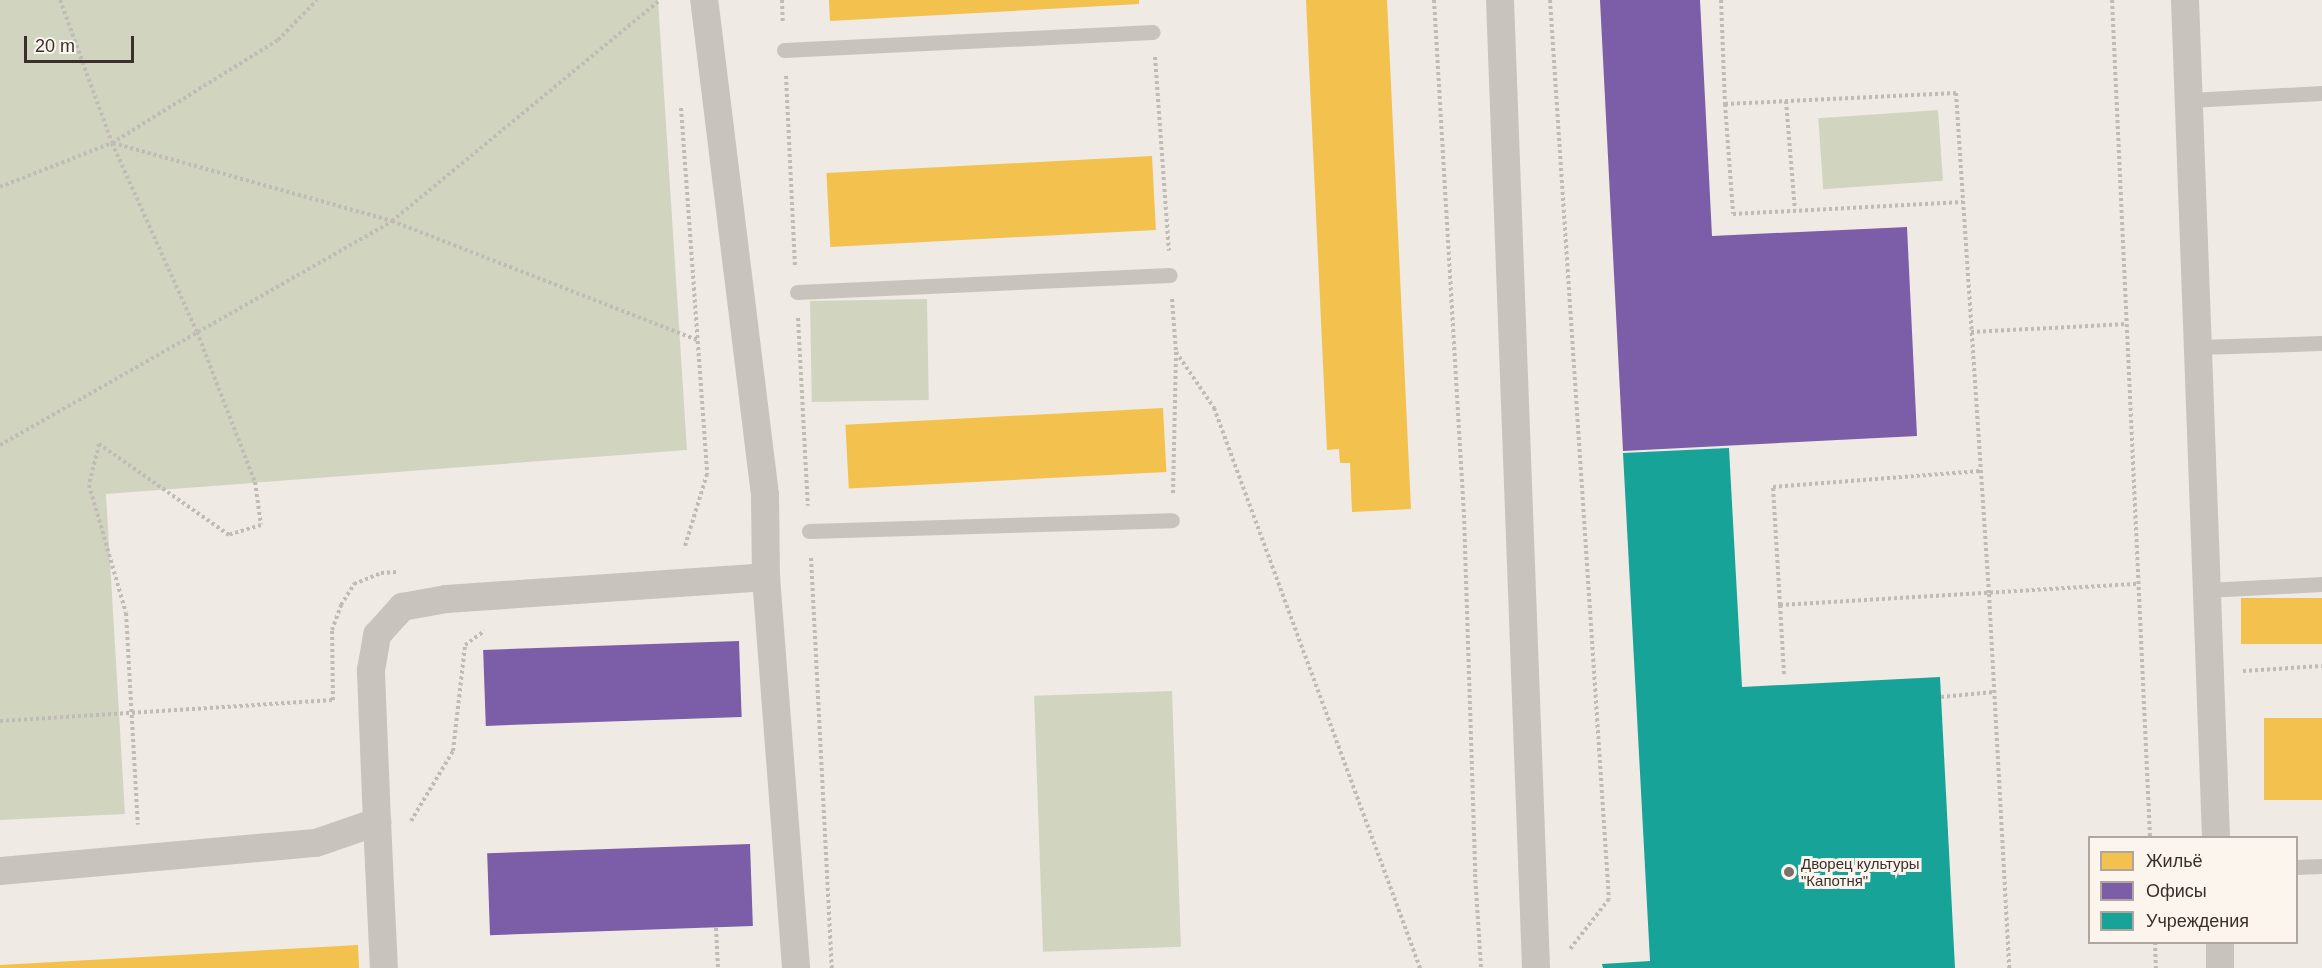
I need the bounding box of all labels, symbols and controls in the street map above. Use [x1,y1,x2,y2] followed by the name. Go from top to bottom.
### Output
[27,24,136,62] scale bar
[35,36,75,56] text: 20 m
[2088,836,2298,944] legend
[2146,851,2203,871] text: Жильё
[1801,854,1920,889] place label: Дворец культуры "Капотня"
[1782,865,1796,879] marker: Дворец культуры "Капотня"
[2146,881,2207,901] text: Офисы
[2146,911,2249,931] text: Учреждения

